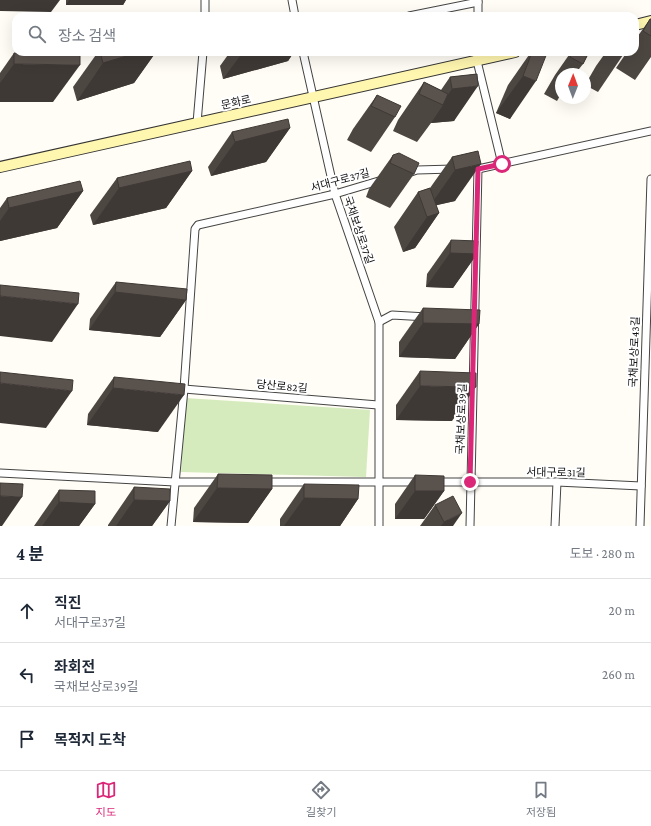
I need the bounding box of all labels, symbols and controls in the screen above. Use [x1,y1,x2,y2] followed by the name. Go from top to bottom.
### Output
[12,12,639,56] search box
[26,23,48,45] icon: search
[58,28,116,44] text: 장소 검색
[555,68,591,104] north arrow
[220,93,252,111] street label: 문화로
[493,155,511,173] route start
[309,166,371,194] street label: 서대구로37길
[342,195,376,265] street label: 국채보상로37길
[627,316,641,388] street label: 국채보상로43길
[256,378,308,394] street label: 당산로82길
[454,383,468,455] street label: 국채보상로39길
[526,465,586,479] street label: 서대구로31길
[461,473,479,491] route end
[16,545,44,564] text: 4 분
[570,546,635,561] text: 도보 · 280 m
[54,595,82,611] text: 직진
[16,600,38,622] icon: ahead
[609,603,635,618] text: 20 m
[54,615,126,630] text: 서대구로37길
[54,659,95,675] text: 좌회전
[16,664,38,686] icon: left
[602,667,635,682] text: 260 m
[54,679,138,694] text: 국채보상로39길
[16,728,38,750] icon: arrive
[54,732,126,748] text: 목적지 도착
[95,779,117,819] tab: 지도
[306,779,336,819] tab: 길찾기
[526,779,556,819] tab: 저장됨

